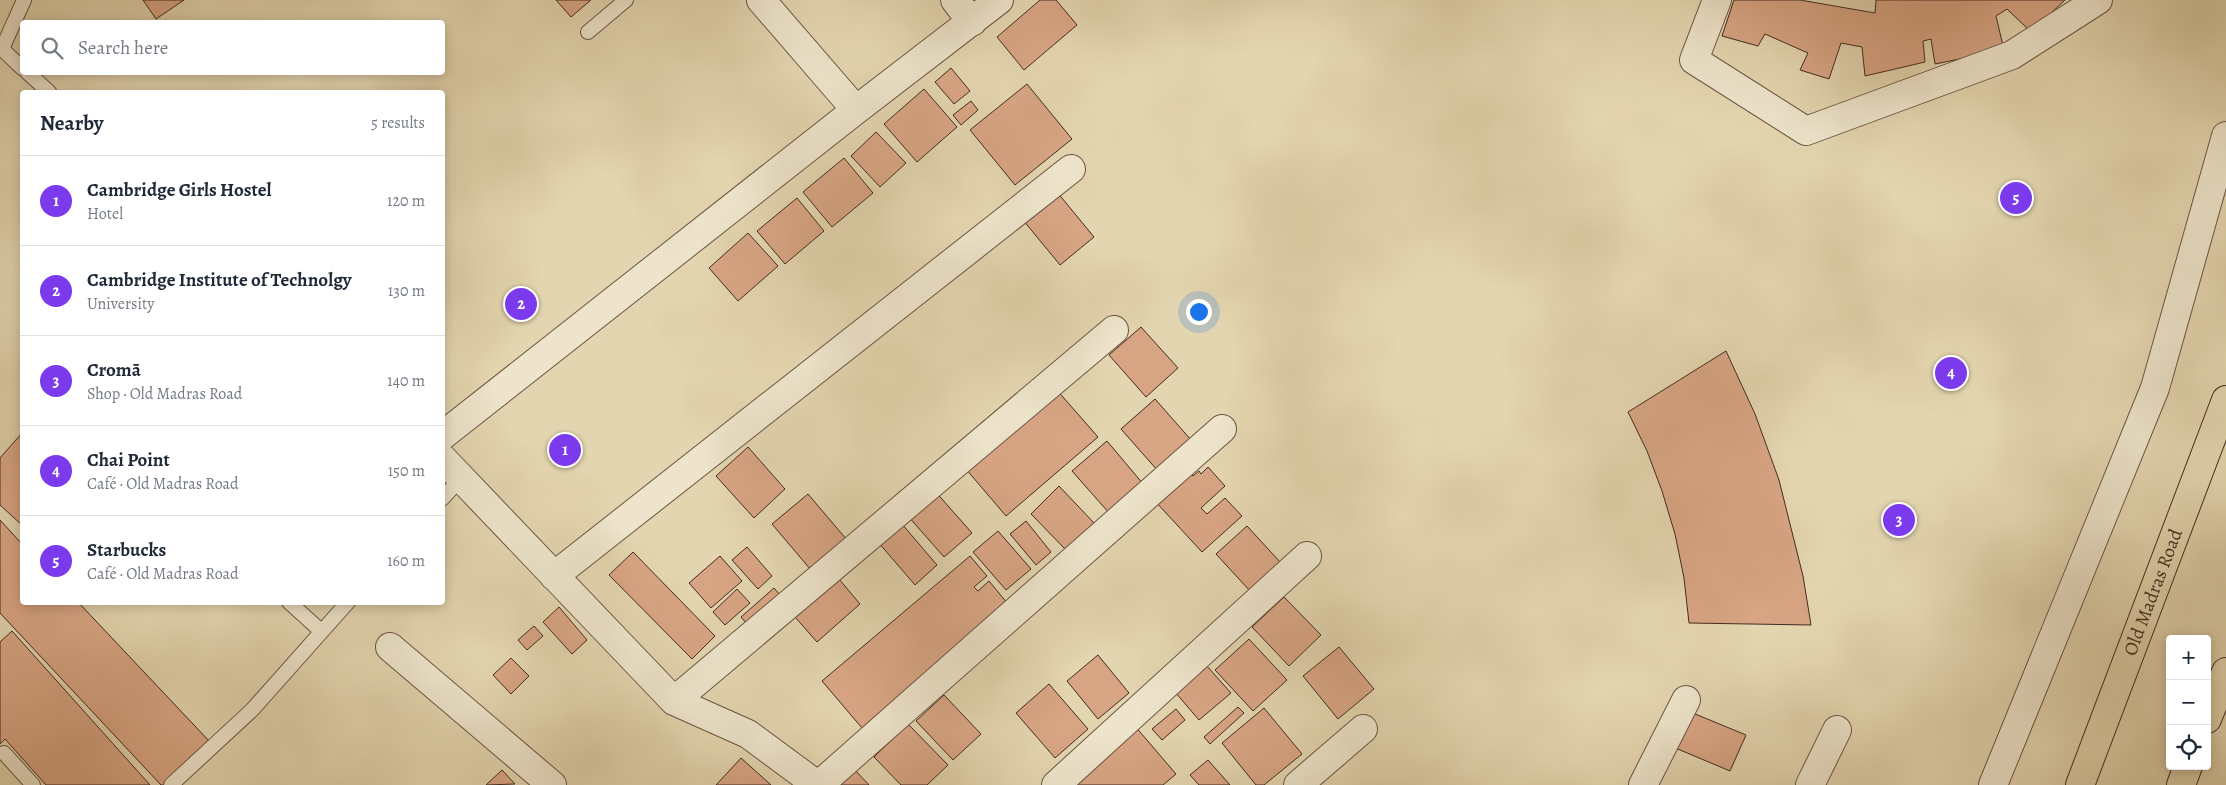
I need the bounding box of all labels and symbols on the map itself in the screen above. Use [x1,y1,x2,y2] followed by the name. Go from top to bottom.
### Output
[2000,179,2032,217] pin: 5
[505,285,537,323] pin: 2
[1186,299,1212,325] your location
[1935,354,1967,392] pin: 4
[549,431,581,469] pin: 1
[1883,501,1915,539] pin: 3
[2117,525,2189,659] street label: Old Madras Road

